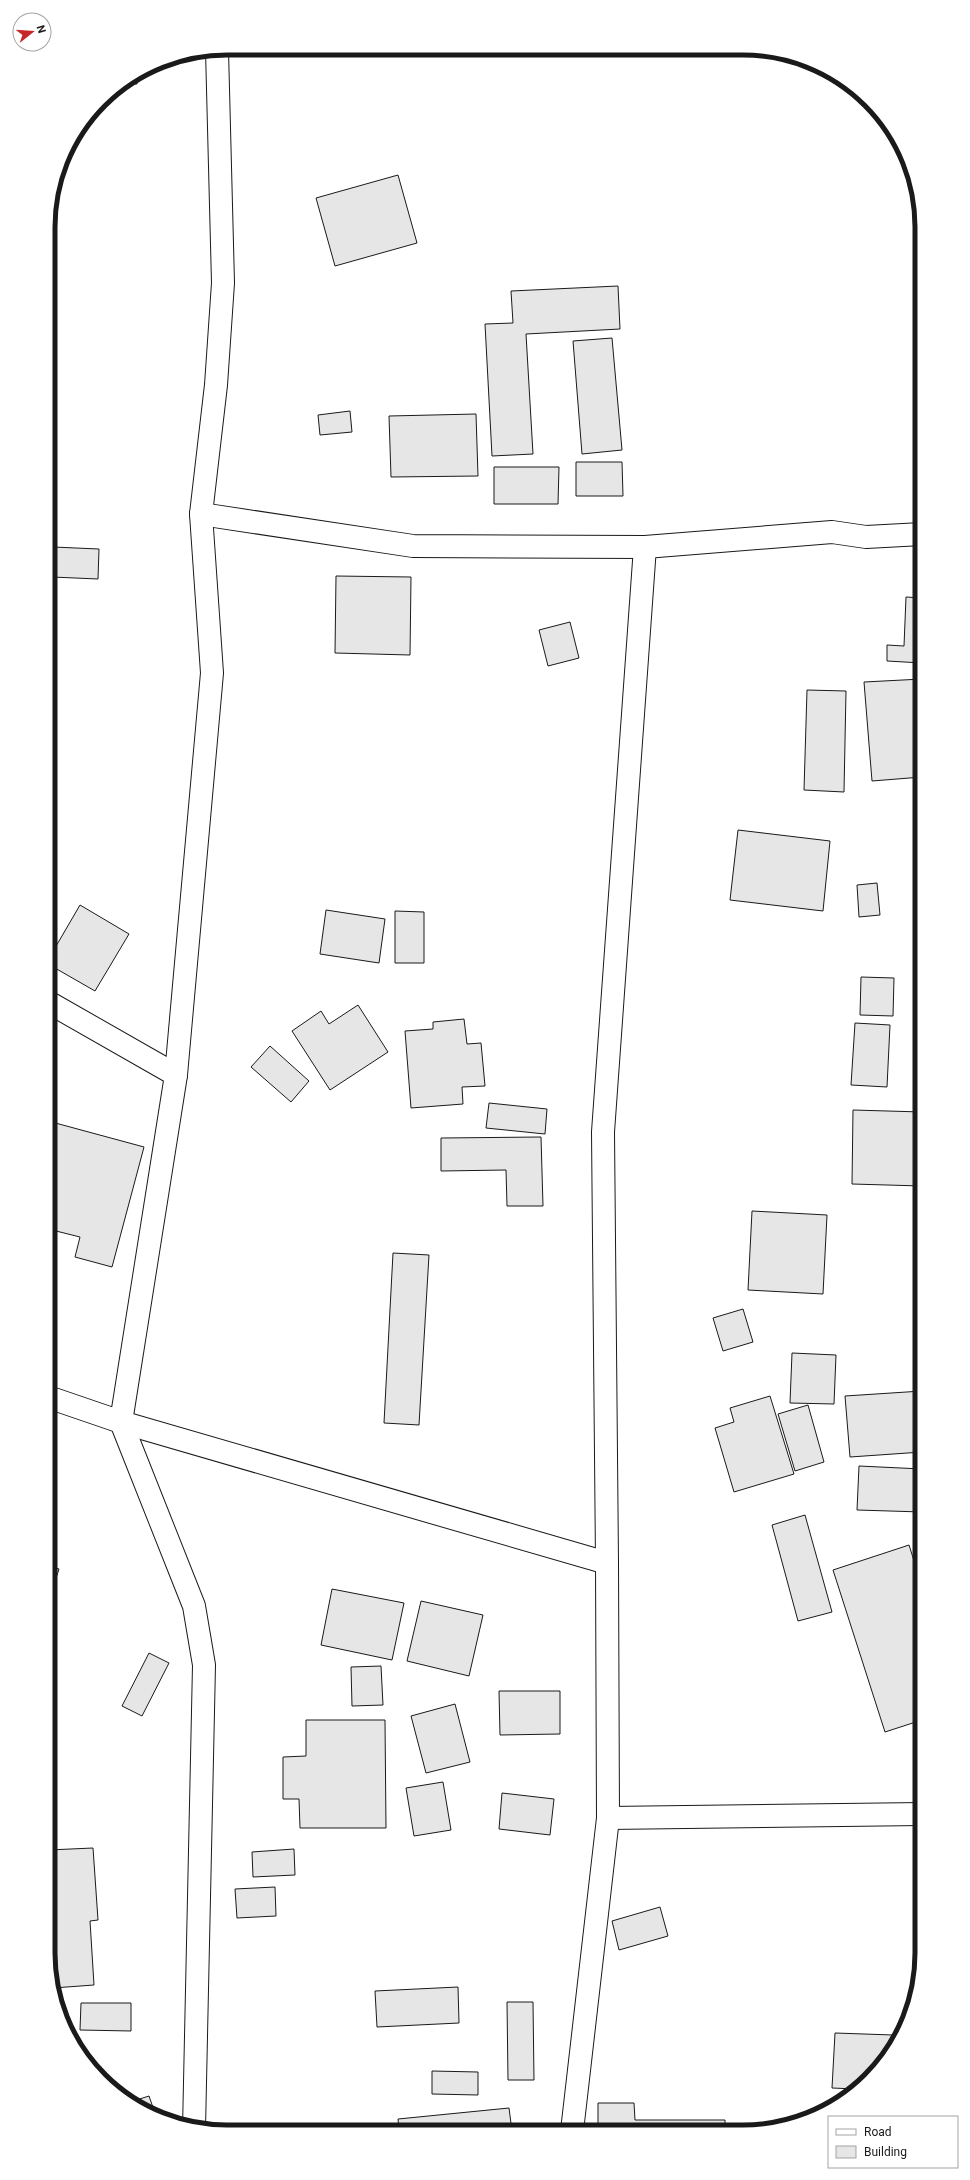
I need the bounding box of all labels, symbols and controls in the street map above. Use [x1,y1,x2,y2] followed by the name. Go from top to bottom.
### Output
[12,12,52,52] north arrow
[34,24,49,35] text: N
[828,2116,958,2168] legend
[864,2125,892,2139] text: Road
[864,2145,907,2159] text: Building

